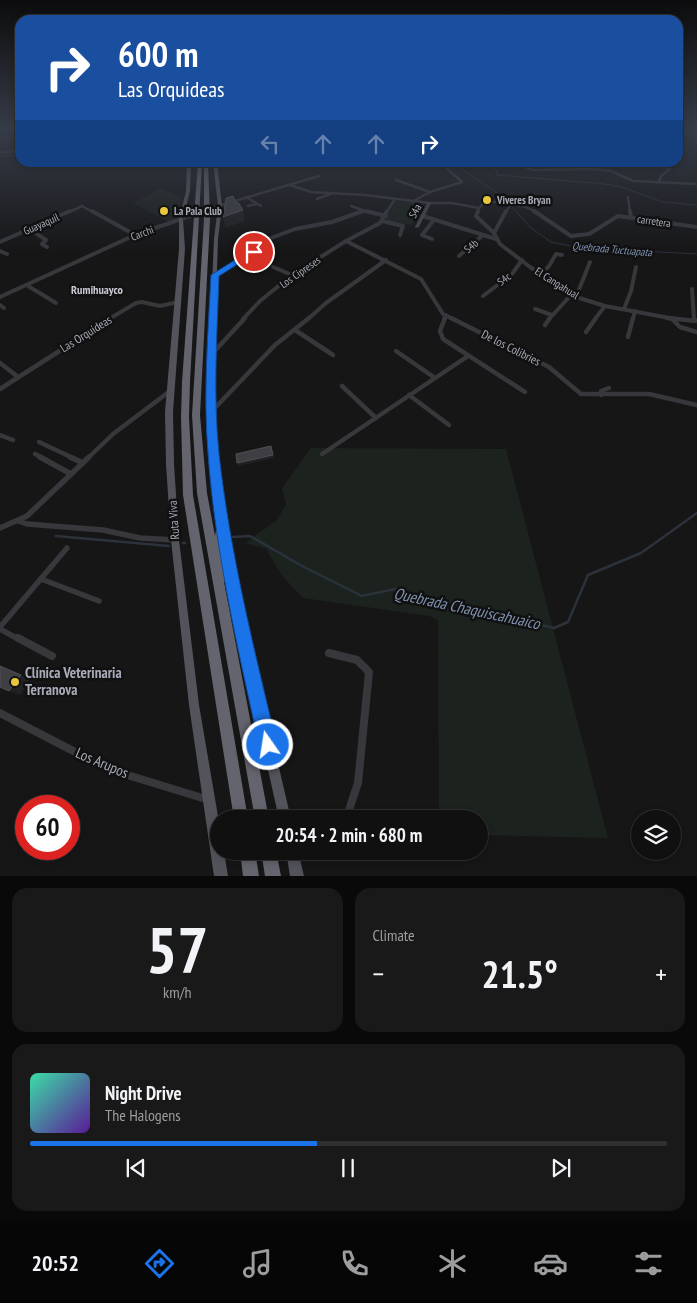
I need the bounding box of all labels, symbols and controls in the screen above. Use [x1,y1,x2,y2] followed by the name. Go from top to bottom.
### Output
[118,31,199,77] text: 600 m
[35,35,100,100] icon: right
[118,75,225,103] text: Las Orquideas
[256,130,284,158] icon: left
[309,130,337,158] icon: ahead
[362,130,390,158] icon: ahead
[415,130,443,158] icon: right
[496,193,551,207] place label: Viveres Bryan
[481,194,493,206] marker: Viveres Bryan
[406,202,424,220] street label: S4a
[174,204,222,218] place label: La Pala Club
[158,205,170,217] marker: La Pala Club
[21,210,61,238] street label: Guayaquil
[636,212,672,230] street label: carretera
[129,222,155,244] street label: Carchi
[233,231,275,273] pin
[461,236,481,256] street label: S4b
[240,238,268,266] icon: arrive
[571,239,653,260] water label: Quebrada Tuctuapata
[277,253,323,291] street label: Los Cipreses
[532,264,582,302] street label: El Cangahual
[494,269,514,289] street label: S4c
[71,282,124,297] district label: Rumihuayco
[57,312,114,355] street label: Las Orquideas
[479,326,543,369] street label: De los Colibries
[165,500,182,540] street label: Ruta Viva
[392,583,543,633] water label: Quebrada Chaquiscahuaico
[25,663,122,699] place label: Clínica Veterinaria Terranova
[9,676,21,688] marker: Clínica Veterinaria Terranova
[241,718,293,770] position arrow
[73,743,132,782] street label: Los Arupos
[15,795,80,860] speed limit sign: 60
[631,810,681,860] map controls
[631,810,681,860] button: layers
[276,823,422,847] text: 20:54 · 2 min · 680 m
[146,907,208,991] text: 57
[373,925,415,945] text: Climate
[482,949,558,998] text: 21.5°
[373,955,384,992] text: −
[655,955,667,992] text: +
[163,982,191,1002] text: km/h
[105,1081,182,1105] text: Night Drive
[105,1105,181,1125] text: The Halogens
[122,1154,150,1182] icon: previous
[334,1154,362,1182] icon: pause
[547,1154,575,1182] icon: next
[142,1246,177,1281] icon: directions
[240,1246,275,1281] icon: music
[337,1246,372,1281] icon: phone
[435,1246,470,1281] icon: climate
[533,1246,568,1281] icon: car
[631,1246,666,1281] icon: filters
[31,1249,79,1277] text: 20:52

